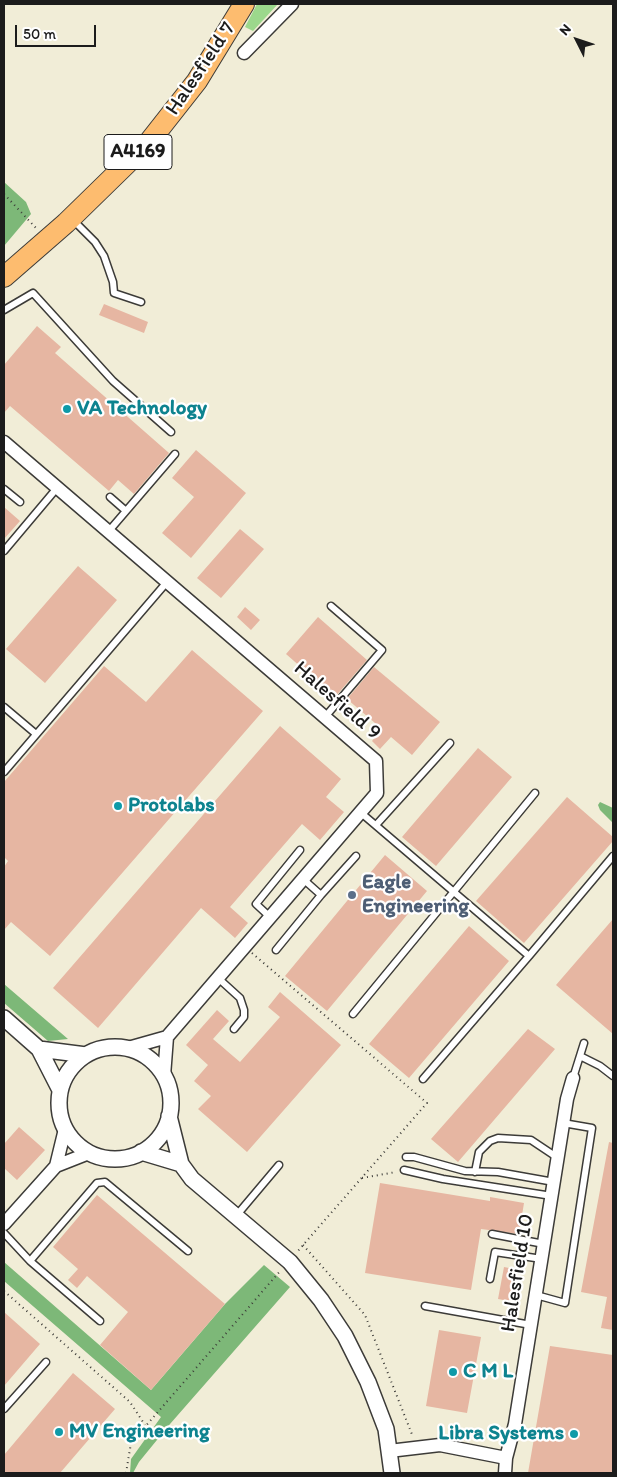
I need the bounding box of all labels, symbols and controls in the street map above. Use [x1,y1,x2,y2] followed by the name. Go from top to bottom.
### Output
[18,15,99,47] scale bar
[552,15,602,65] north arrow
[161,18,241,120] street label: Halesfield 7
[556,21,575,39] text: N
[23,25,56,43] text: 50 m
[104,134,172,170] road number: A4169
[77,396,207,422] place label: VA Technology
[61,403,73,415] marker: VA Technology
[288,656,386,746] street label: Halesfield 9
[128,793,215,819] place label: Protolabs
[112,800,124,812] marker: Protolabs
[362,870,469,920] place label: Eagle Engineering
[346,889,358,901] marker: Eagle Engineering
[496,1212,540,1334] street label: Halesfield 10
[463,1359,513,1385] place label: C M L
[447,1366,459,1378] marker: C M L
[69,1419,210,1445] place label: MV Engineering
[438,1421,564,1447] place label: Libra Systems
[53,1426,65,1438] marker: MV Engineering
[568,1428,580,1440] marker: Libra Systems

